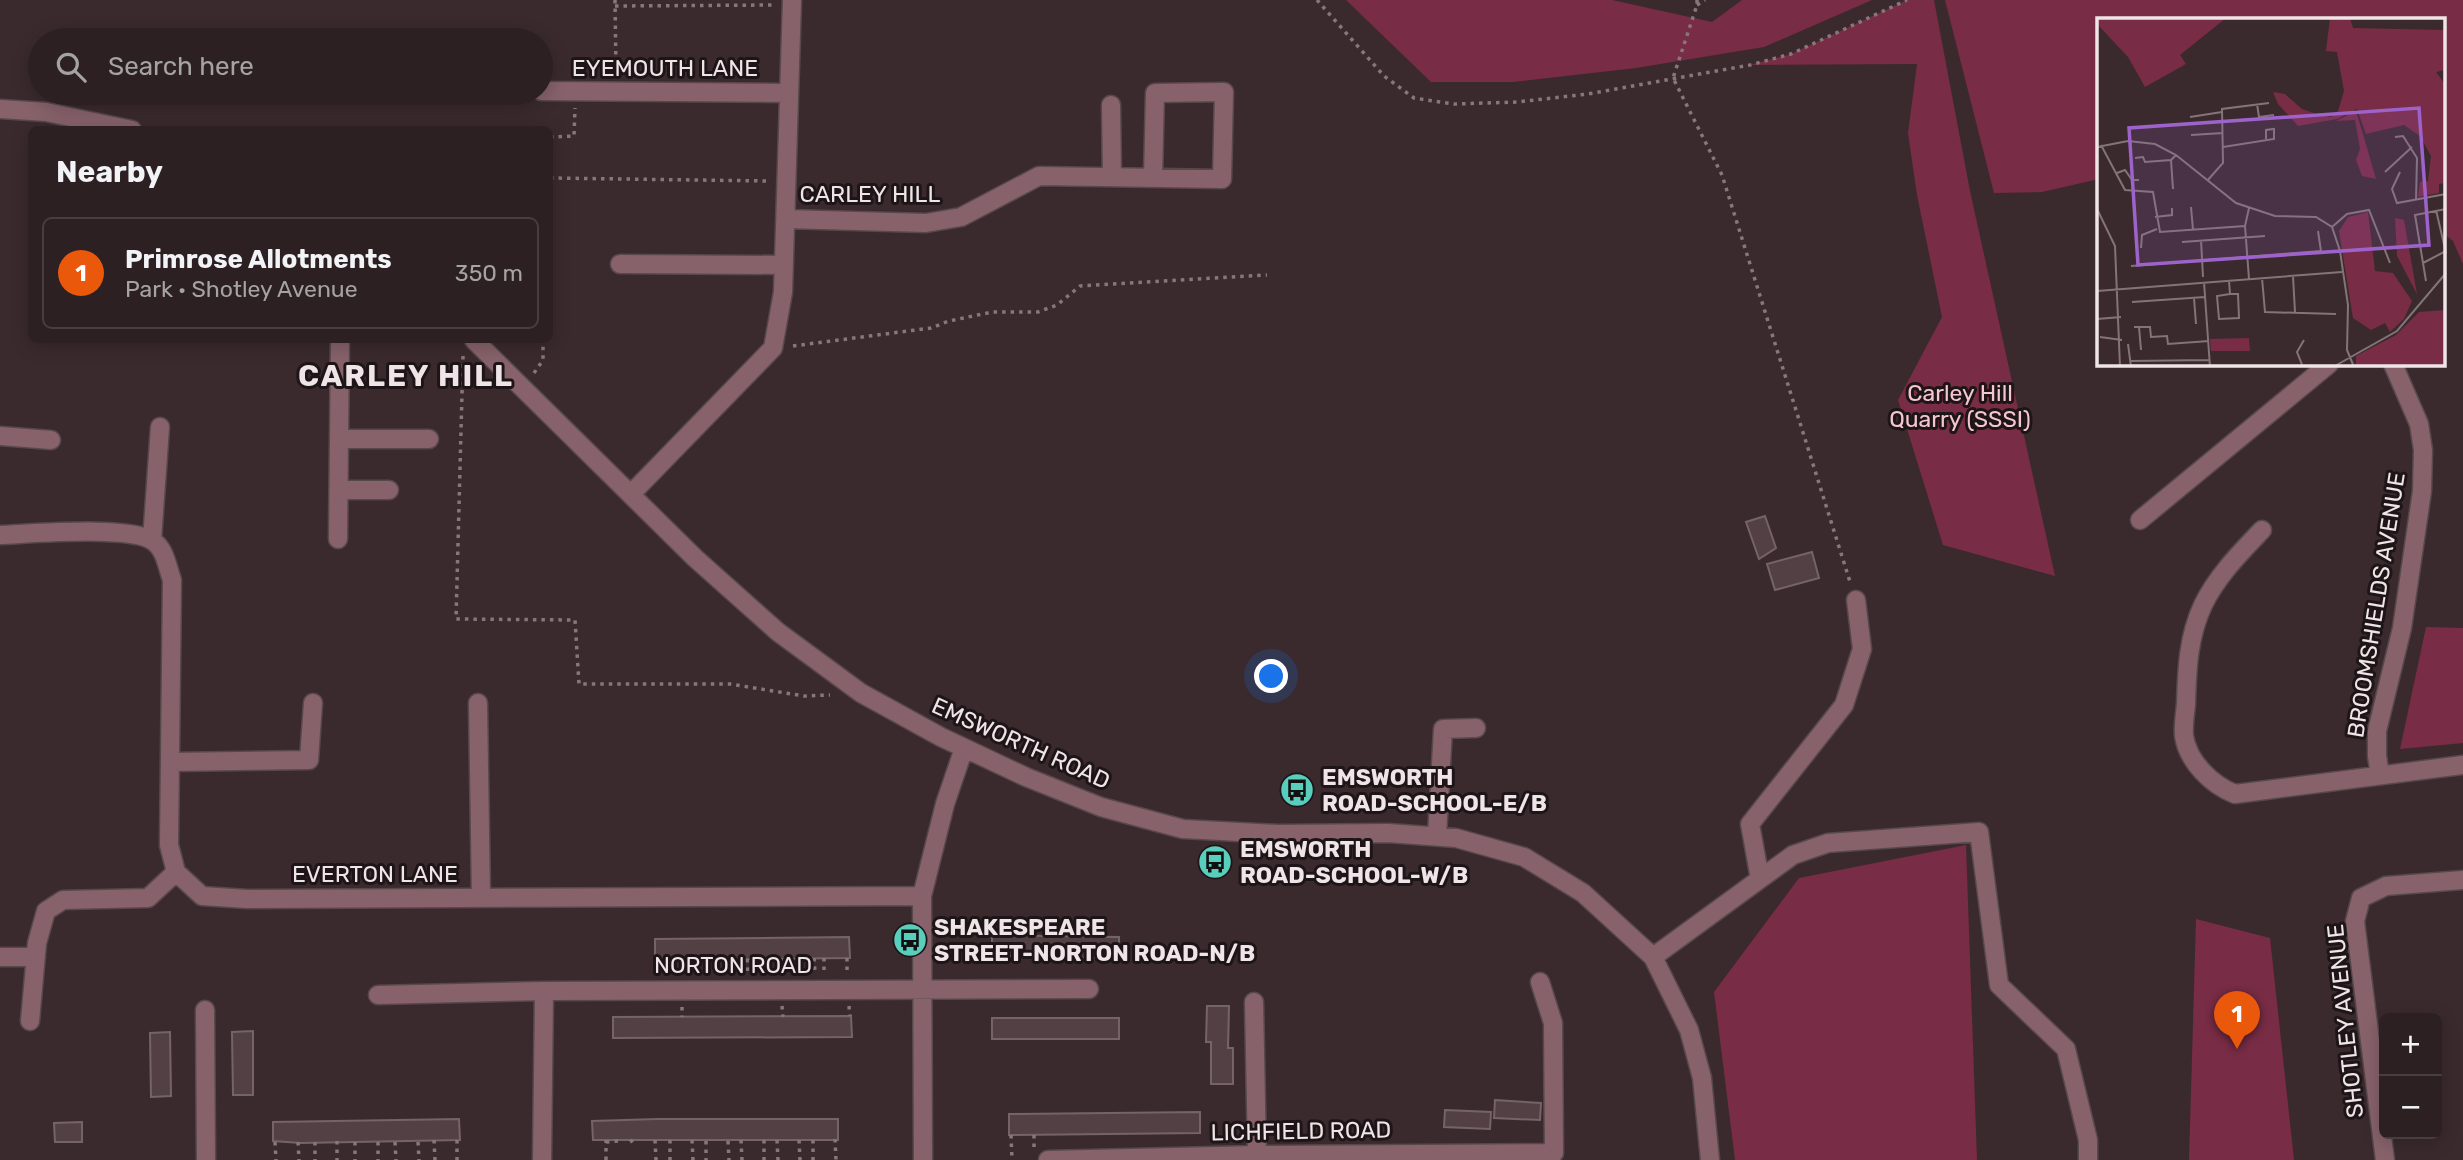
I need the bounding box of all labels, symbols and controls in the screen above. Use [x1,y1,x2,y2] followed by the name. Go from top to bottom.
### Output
[2097,18,2446,366] inset map
[28,28,553,105] search box
[52,48,90,86] icon: search
[108,51,254,82] text: Search here
[572,54,758,82] street label: EYEMOUTH LANE
[56,154,163,190] text: Nearby
[800,180,941,208] street label: CARLEY HILL
[125,244,392,275] text: Primrose Allotments
[75,259,87,287] text: 1
[455,259,523,287] text: 350 m
[125,275,358,303] text: Park · Shotley Avenue
[298,358,514,394] district label: CARLEY HILL
[1889,379,2031,433] park label: Carley Hill Quarry (SSSI)
[2341,470,2411,740] street label: BROOMSHIELDS AVENUE
[1254,659,1288,693] your location
[928,691,1114,795] street label: EMSWORTH ROAD
[1322,763,1547,817] place label: EMSWORTH ROAD-SCHOOL-E/B
[1278,771,1316,809] bus stop icon: EMSWORTH ROAD-SCHOOL-E/B
[1240,835,1468,889] place label: EMSWORTH ROAD-SCHOOL-W/B
[1196,843,1234,881] bus stop icon: EMSWORTH ROAD-SCHOOL-W/B
[292,860,458,888] street label: EVERTON LANE
[934,913,1255,967] place label: SHAKESPEARE STREET-NORTON ROAD-N/B
[891,921,929,959] bus stop icon: SHAKESPEARE STREET-NORTON ROAD-N/B
[2321,923,2369,1119] street label: SHOTLEY AVENUE
[654,951,812,979] street label: NORTON ROAD
[2214,991,2260,1049] pin: 1
[2379,1013,2442,1139] map controls
[2379,1013,2442,1076] button: +
[2379,1076,2442,1139] button: −
[1210,1115,1392,1147] street label: LICHFIELD ROAD

